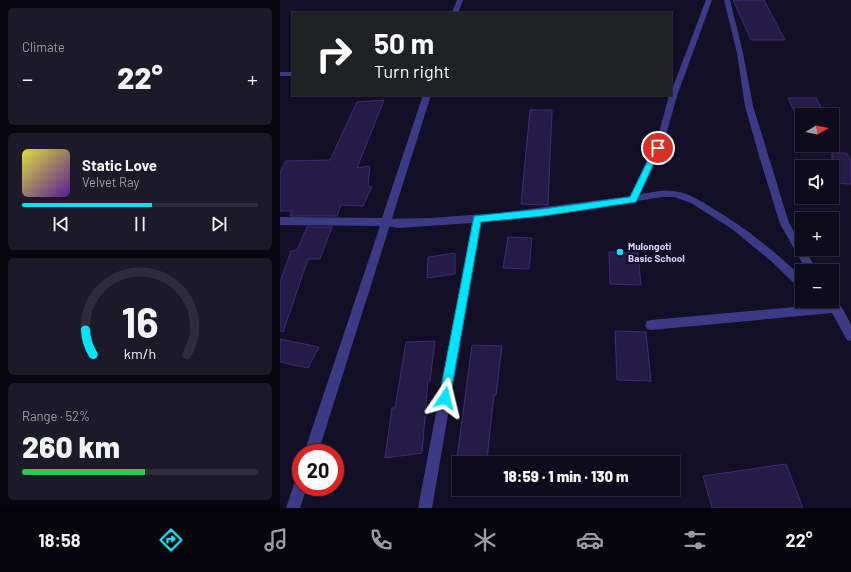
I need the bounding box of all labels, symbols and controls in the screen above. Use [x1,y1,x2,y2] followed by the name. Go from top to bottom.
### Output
[374,26,434,60] text: 50 m
[308,28,360,80] icon: right
[22,39,65,55] text: Climate
[117,59,163,95] text: 22°
[374,60,450,82] text: Turn right
[22,65,33,91] text: −
[247,65,258,91] text: +
[795,108,839,152] north arrow
[795,108,839,308] map controls
[641,131,675,165] pin
[647,137,669,159] icon: arrive
[82,156,157,174] text: Static Love
[795,160,839,204] button: sound
[82,174,140,190] text: Velvet Ray
[795,212,839,256] button: +
[50,213,72,235] icon: previous
[129,213,151,235] icon: pause
[208,213,230,235] icon: next
[628,240,685,264] place label: Mulongoti Basic School
[615,247,625,257] marker: Mulongoti Basic School
[795,264,839,308] button: −
[121,295,159,345] text: 16
[124,344,156,361] text: km/h
[424,377,466,419] position arrow
[22,408,90,424] text: Range · 52%
[22,428,120,464] text: 260 km
[292,444,344,496] speed limit sign: 20
[503,467,629,485] text: 18:59 · 1 min · 130 m
[157,526,185,554] icon: directions
[262,526,290,554] icon: music
[367,526,395,554] icon: phone
[471,526,499,554] icon: climate
[576,526,604,554] icon: car
[681,526,709,554] icon: filters
[38,529,80,551] text: 18:58
[786,529,813,551] text: 22°

